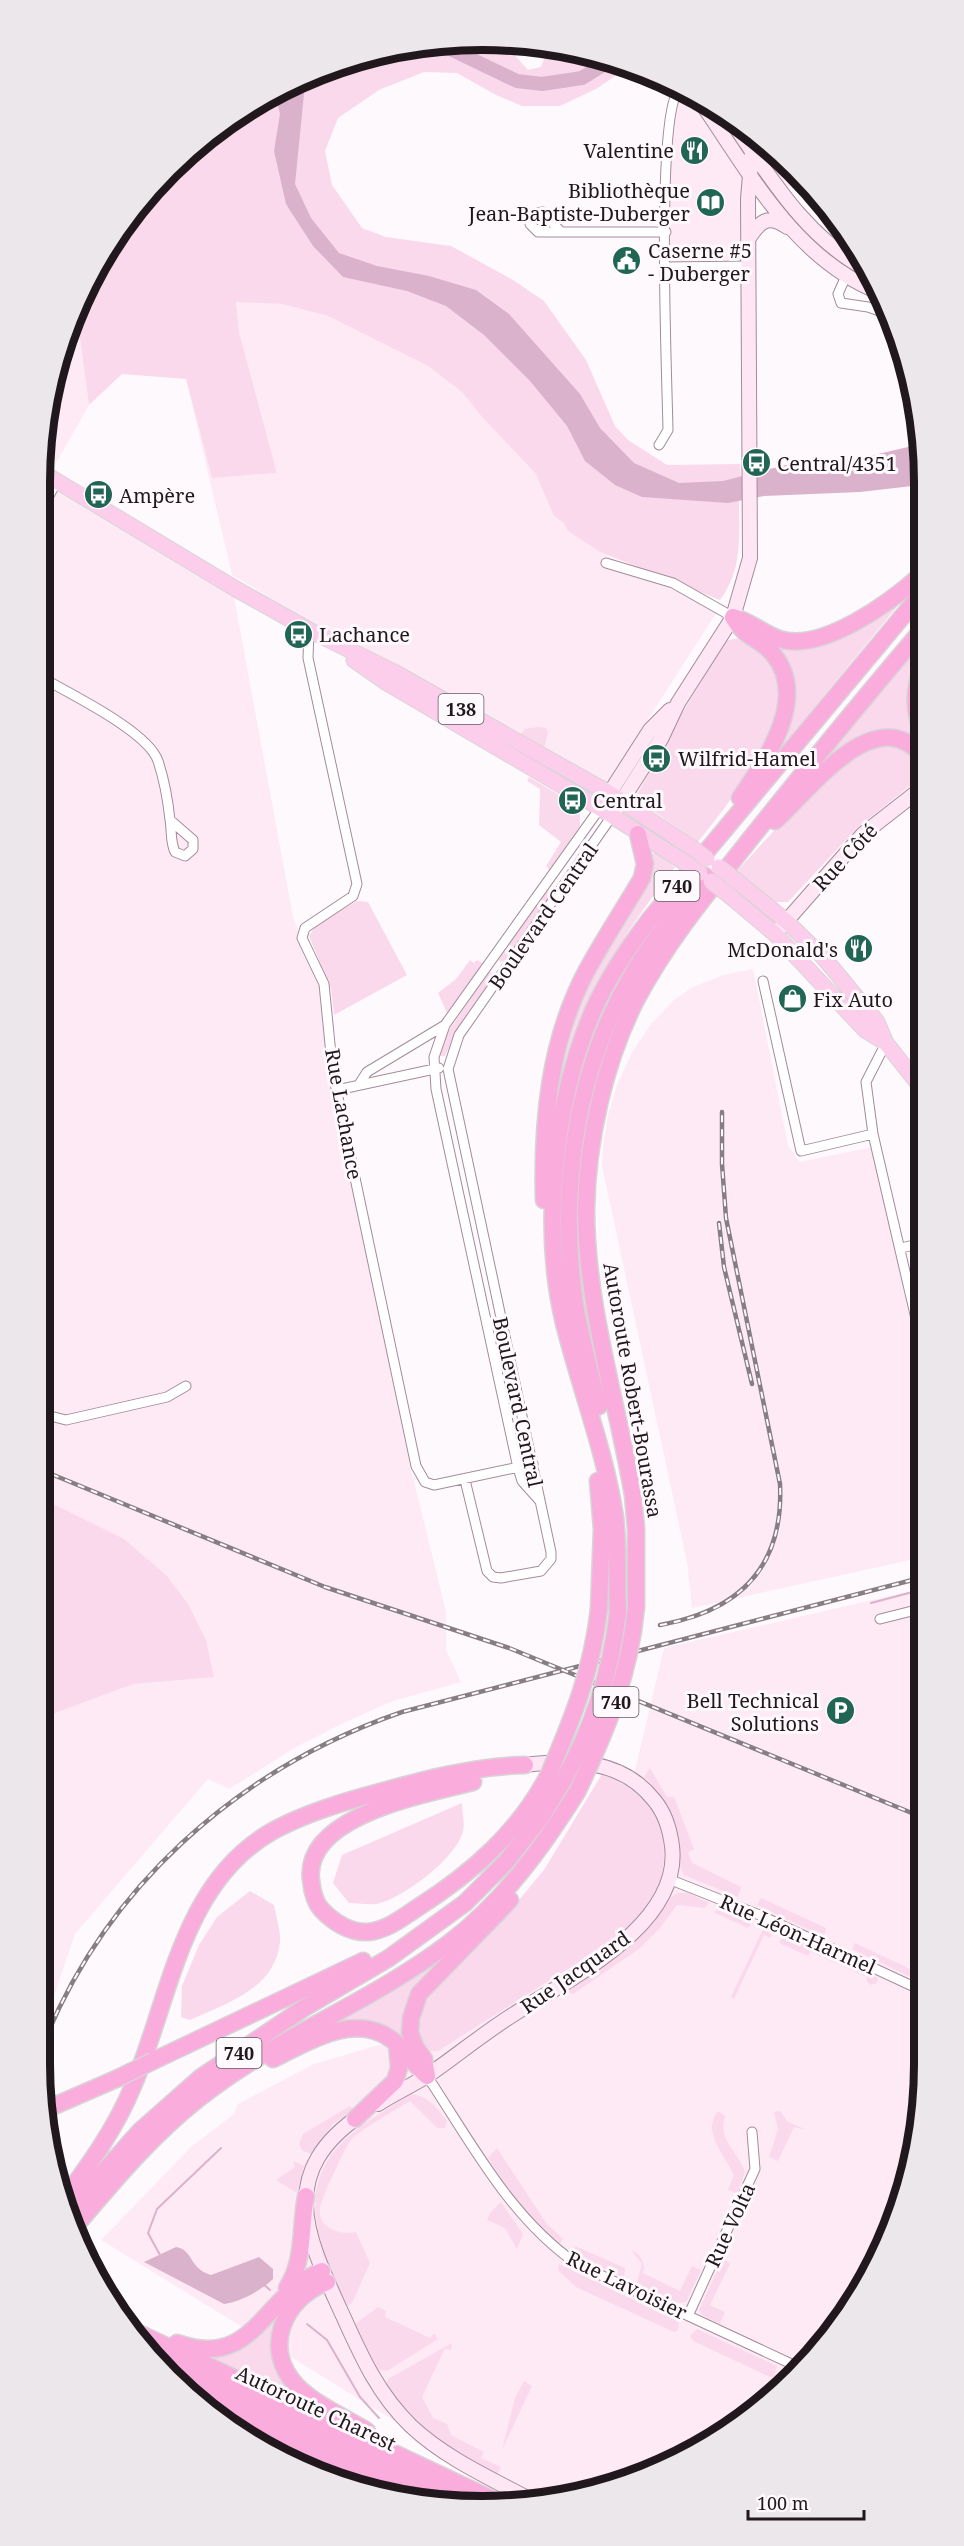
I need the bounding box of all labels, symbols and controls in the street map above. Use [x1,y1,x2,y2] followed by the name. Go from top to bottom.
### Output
[679,134,711,166] restaurant icon: Valentine
[584,137,674,164] place label: Valentine
[467,177,691,227] place label: Bibliothèque Jean-Baptiste-Duberger
[695,186,727,218] library icon: Bibliothèque Jean-Baptiste-Duberger
[648,237,752,287] place label: Caserne #5 - Duberger
[611,245,643,277] public building icon: Caserne #5 - Duberger
[740,447,772,479] bus stop icon: Central/4351
[777,450,897,477] place label: Central/4351
[82,479,114,511] bus stop icon: Ampère
[119,482,195,509] place label: Ampère
[282,618,314,650] bus stop icon: Lachance
[319,621,410,648] place label: Lachance
[438,694,484,724] road number: 138
[641,742,673,774] bus stop icon: Wilfrid-Hamel
[678,745,816,772] place label: Wilfrid-Hamel
[556,784,588,816] bus stop icon: Central
[593,787,662,814] place label: Central
[807,817,883,897] street label: Rue Côté
[482,837,604,995] street label: Boulevard Central
[654,871,700,901] road number: 740
[843,933,875,965] restaurant icon: McDonald's
[727,936,838,963] place label: McDonald's
[776,983,808,1015] shop icon: Fix Auto
[813,986,893,1013] place label: Fix Auto
[319,1046,369,1182] street label: Rue Lachance
[597,1260,669,1520] street label: Autoroute Robert-Bourassa
[487,1314,549,1490] street label: Boulevard Central
[594,1687,638,1717] road number: 740
[687,1687,819,1737] place label: Bell Technical Solutions
[824,1695,856,1727] parking icon: Bell Technical Solutions
[716,1888,880,1980] street label: Rue Léon-Harmel
[515,1924,635,2020] street label: Rue Jacquard
[216,2038,262,2068] road number: 740
[699,2178,761,2272] street label: Rue Volta
[562,2244,692,2326] street label: Rue Lavoisier
[231,2359,401,2457] street label: Autoroute Charest
[748,2483,864,2521] scale bar
[757,2491,809,2515] text: 100 m

